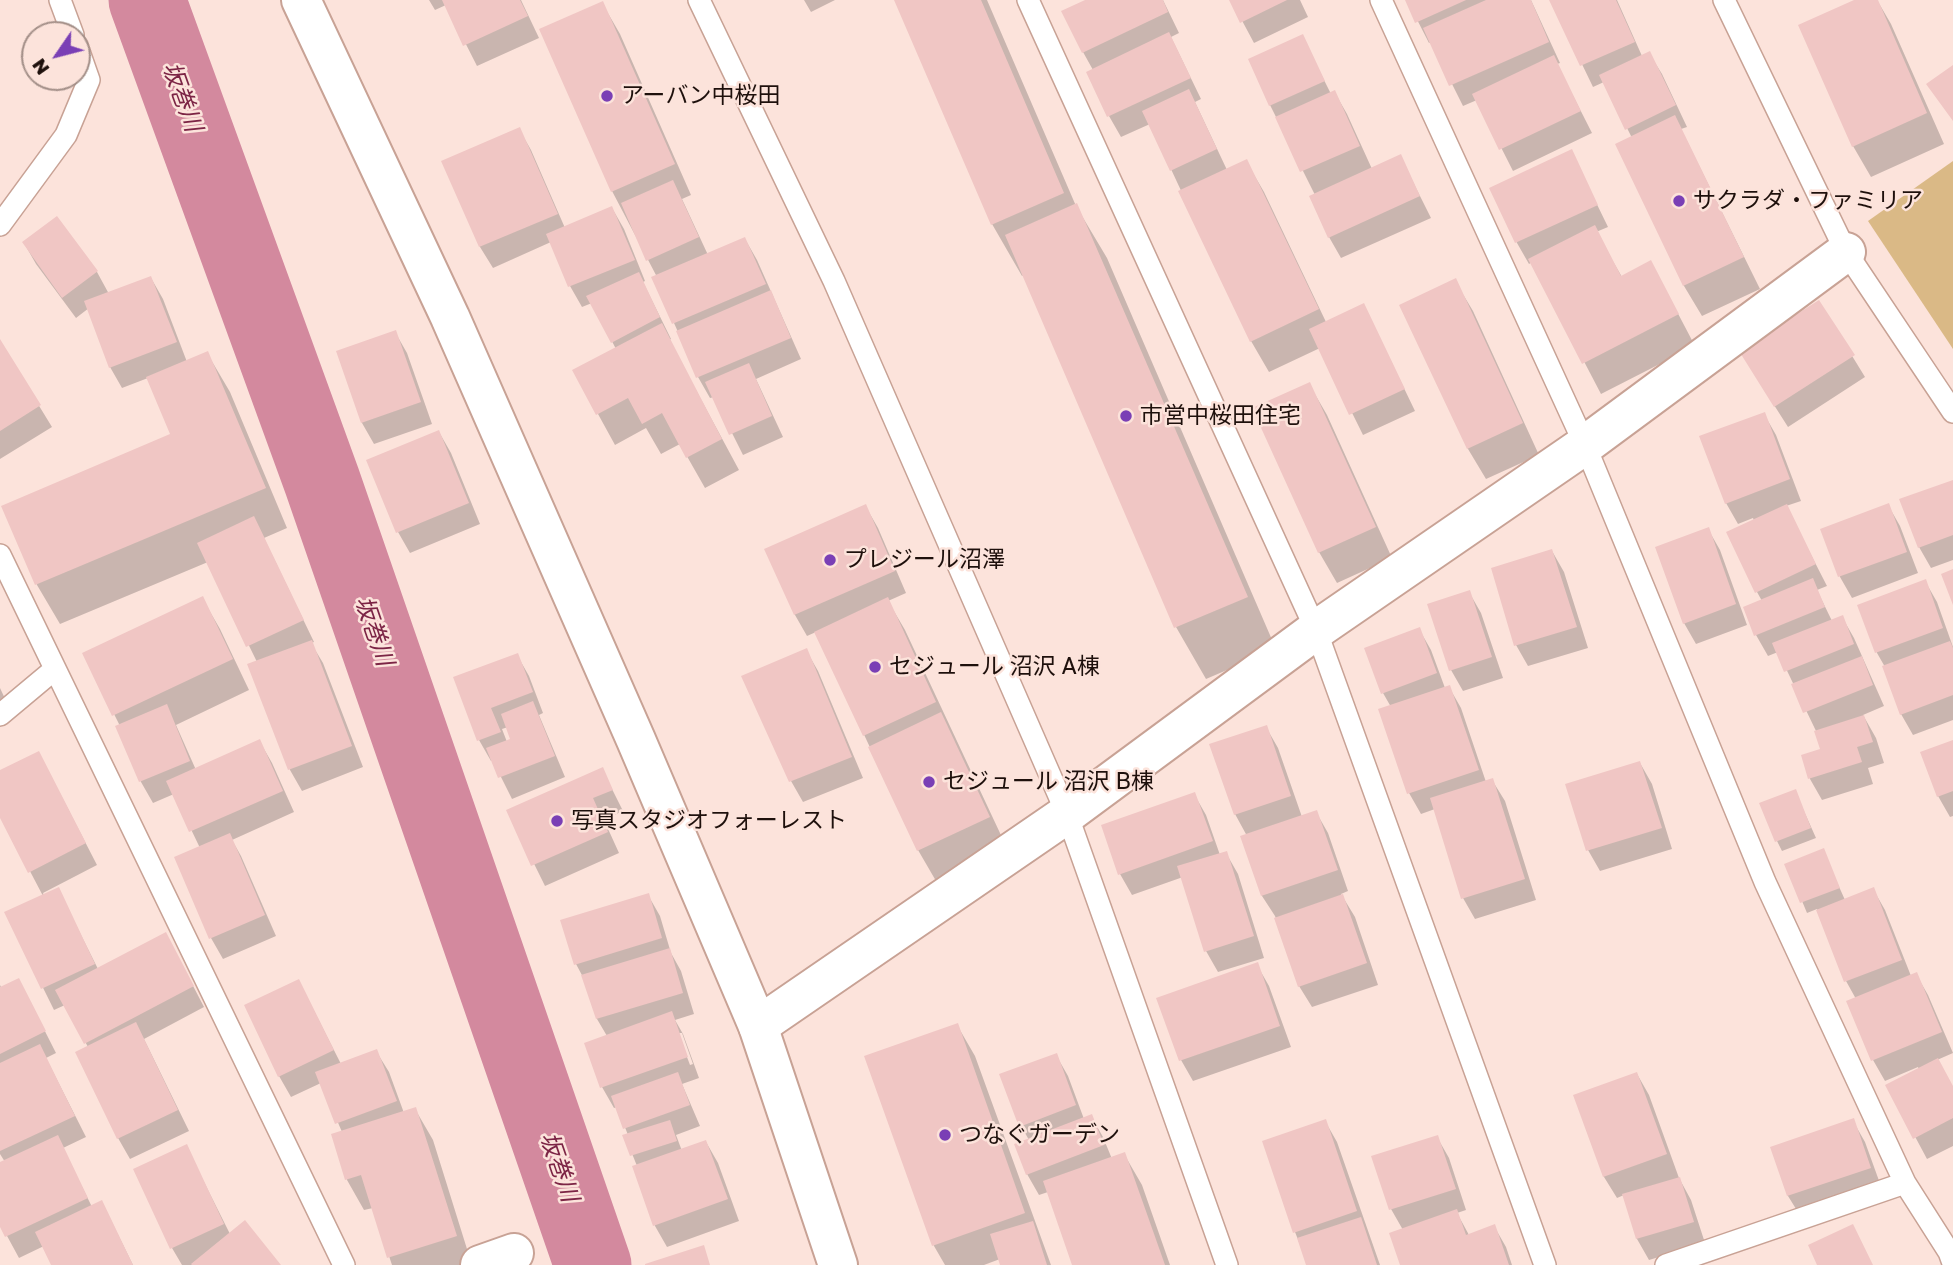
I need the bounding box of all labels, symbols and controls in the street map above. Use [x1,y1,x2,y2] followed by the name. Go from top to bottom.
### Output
[21,21,91,91] north arrow
[26,55,54,80] text: N
[156,58,208,136] water label: 坂巻川
[621,82,781,110] place label: アーバン中桜田
[599,88,615,104] marker: アーバン中桜田
[1693,187,1923,215] place label: サクラダ・ファミリア
[1671,193,1687,209] marker: サクラダ・ファミリア
[1140,402,1301,430] place label: 市営中桜田住宅
[1118,408,1134,424] marker: 市営中桜田住宅
[844,546,1005,574] place label: プレジール沼澤
[822,552,838,568] marker: プレジール沼澤
[349,592,399,670] water label: 坂巻川
[889,653,1100,681] place label: セジュール 沼沢 A棟
[867,659,883,675] marker: セジュール 沼沢 A棟
[943,768,1154,796] place label: セジュール 沼沢 B棟
[921,774,937,790] marker: セジュール 沼沢 B棟
[571,807,847,835] place label: 写真スタジオフォーレスト
[549,813,565,829] marker: 写真スタジオフォーレスト
[959,1121,1120,1149] place label: つなぐガーデン
[937,1127,953,1143] marker: つなぐガーデン
[534,1128,584,1206] water label: 坂巻川

